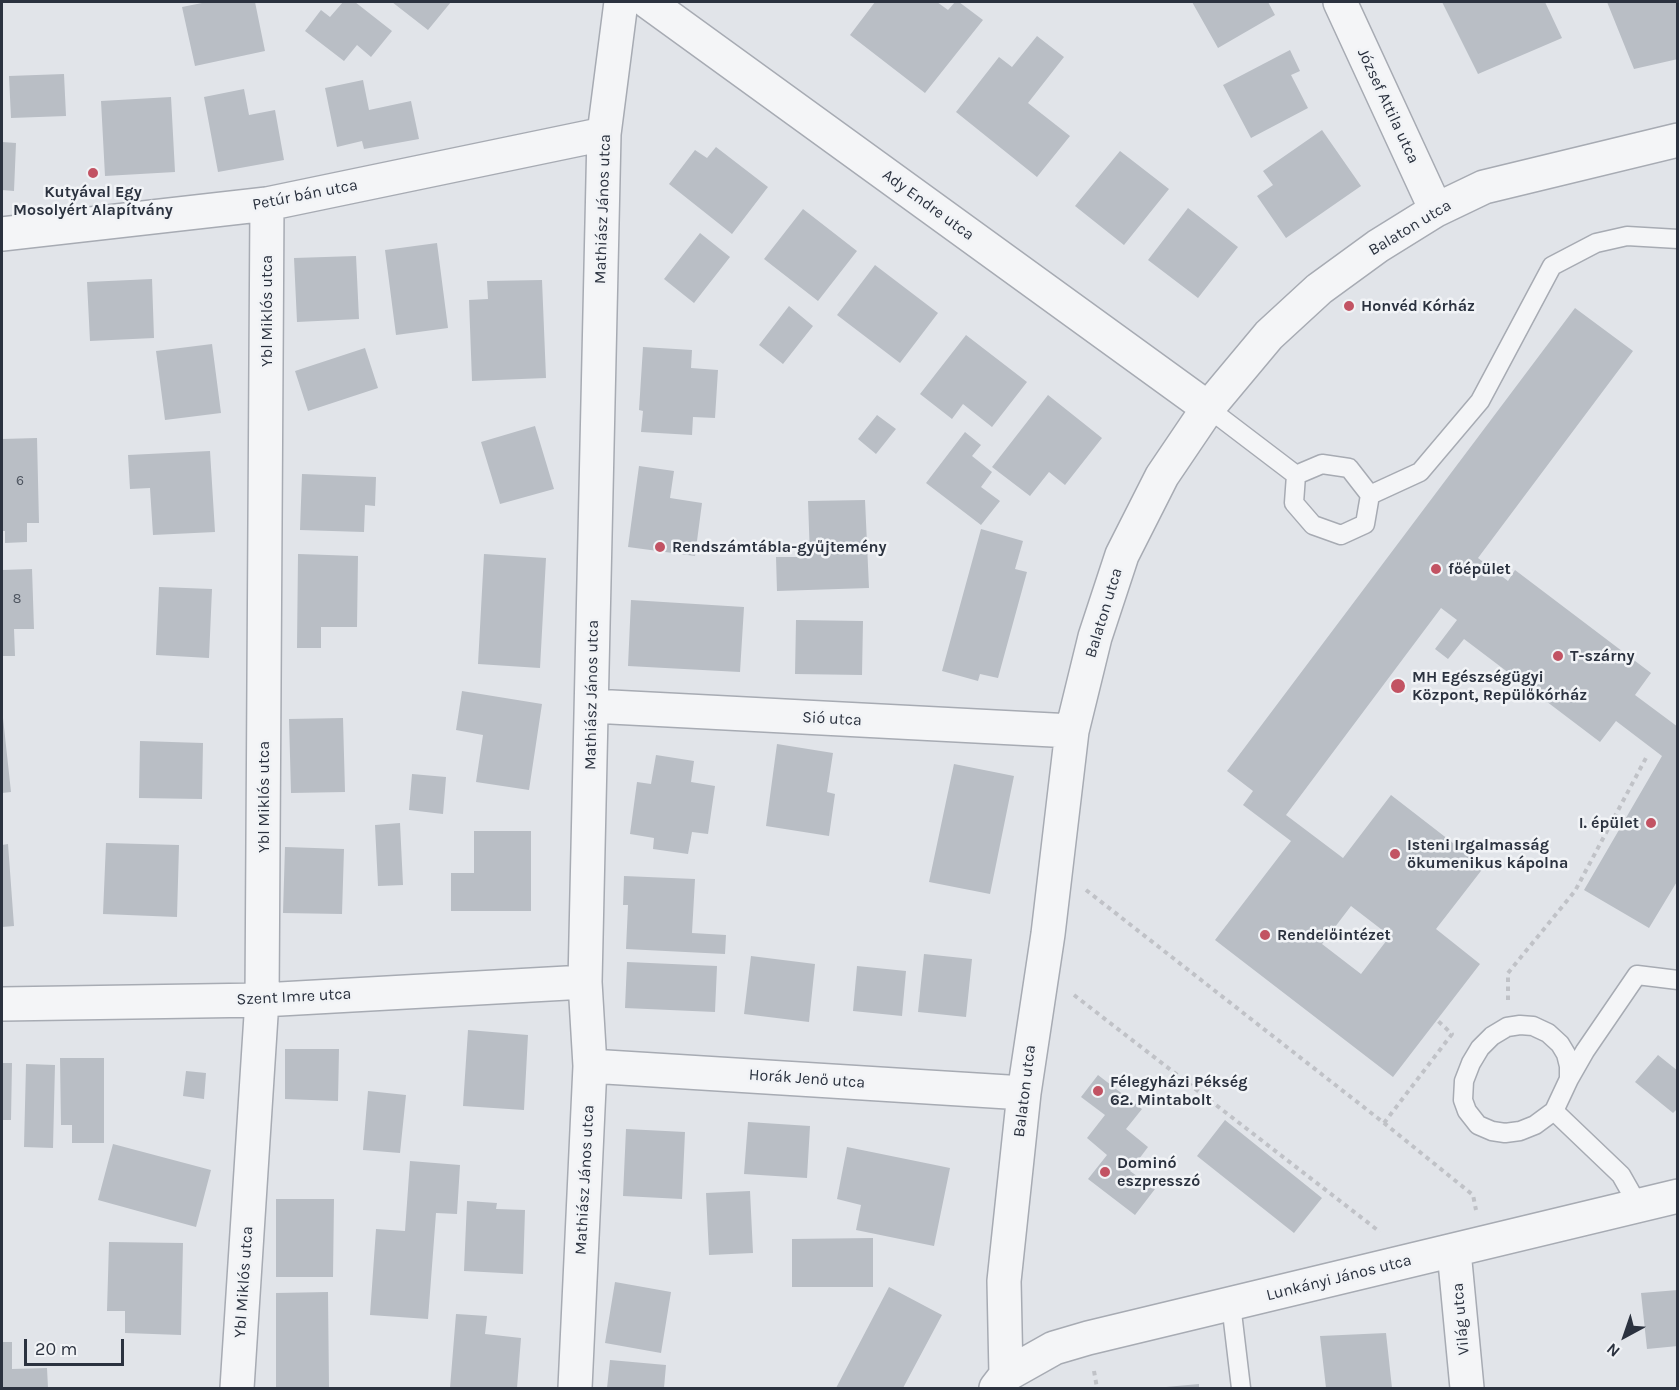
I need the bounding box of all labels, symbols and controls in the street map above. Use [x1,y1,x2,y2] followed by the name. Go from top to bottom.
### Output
[1353,46,1423,166] street label: József Attila utca
[591,134,615,284] street label: Mathiász János utca
[878,165,978,245] street label: Ady Endre utca
[86,166,100,180] marker: Kutyával Egy Mosolyért Alapítvány
[251,175,359,215] street label: Petúr bán utca
[13,182,173,220] place label: Kutyával Egy Mosolyért Alapítvány
[1365,196,1455,260] street label: Balaton utca
[257,255,277,367] street label: Ybl Miklós utca
[1361,296,1475,316] place label: Honvéd Kórház
[1342,299,1356,313] marker: Honvéd Kórház
[16,473,24,489] house number: 6
[672,537,887,557] place label: Rendszámtábla-gyűjtemény
[653,540,667,554] marker: Rendszámtábla-gyűjtemény
[1448,559,1511,579] place label: főépület
[1429,562,1443,576] marker: főépület
[1081,566,1127,660] street label: Balaton utca
[13,591,21,607] house number: 8
[581,620,603,770] street label: Mathiász János utca
[1570,646,1635,666] place label: T-szárny
[1551,649,1565,663] marker: T-szárny
[1412,667,1587,705] place label: MH Egészségügyi Központ, Repülőkórház
[1389,677,1407,695] marker: MH Egészségügyi Központ, Repülőkórház
[802,708,862,730] street label: Sió utca
[254,741,274,853] street label: Ybl Miklós utca
[1579,813,1639,833] place label: I. épület
[1644,816,1658,830] marker: I. épület
[1407,835,1568,873] place label: Isteni Irgalmasság ökumenikus kápolna
[1388,847,1402,861] marker: Isteni Irgalmasság ökumenikus kápolna
[1277,925,1391,945] place label: Rendelőintézet
[1258,928,1272,942] marker: Rendelőintézet
[236,984,352,1010] street label: Szent Imre utca
[1010,1044,1040,1138] street label: Balaton utca
[748,1065,866,1093] street label: Horák Jenő utca
[1110,1072,1248,1110] place label: Félegyházi Pékség 62. Mintabolt
[1091,1084,1105,1098] marker: Félegyházi Pékség 62. Mintabolt
[571,1105,599,1255] street label: Mathiász János utca
[1117,1153,1200,1191] place label: Dominó eszpresszó
[1098,1165,1112,1179] marker: Dominó eszpresszó
[231,1225,257,1339] street label: Ybl Miklós utca
[1264,1251,1414,1305] street label: Lunkányi János utca
[1448,1282,1474,1356] street label: Világ utca
[1595,1306,1655,1366] north arrow
[27,1327,128,1365] scale bar
[35,1338,77,1360] text: 20 m
[1603,1339,1624,1361] text: N

